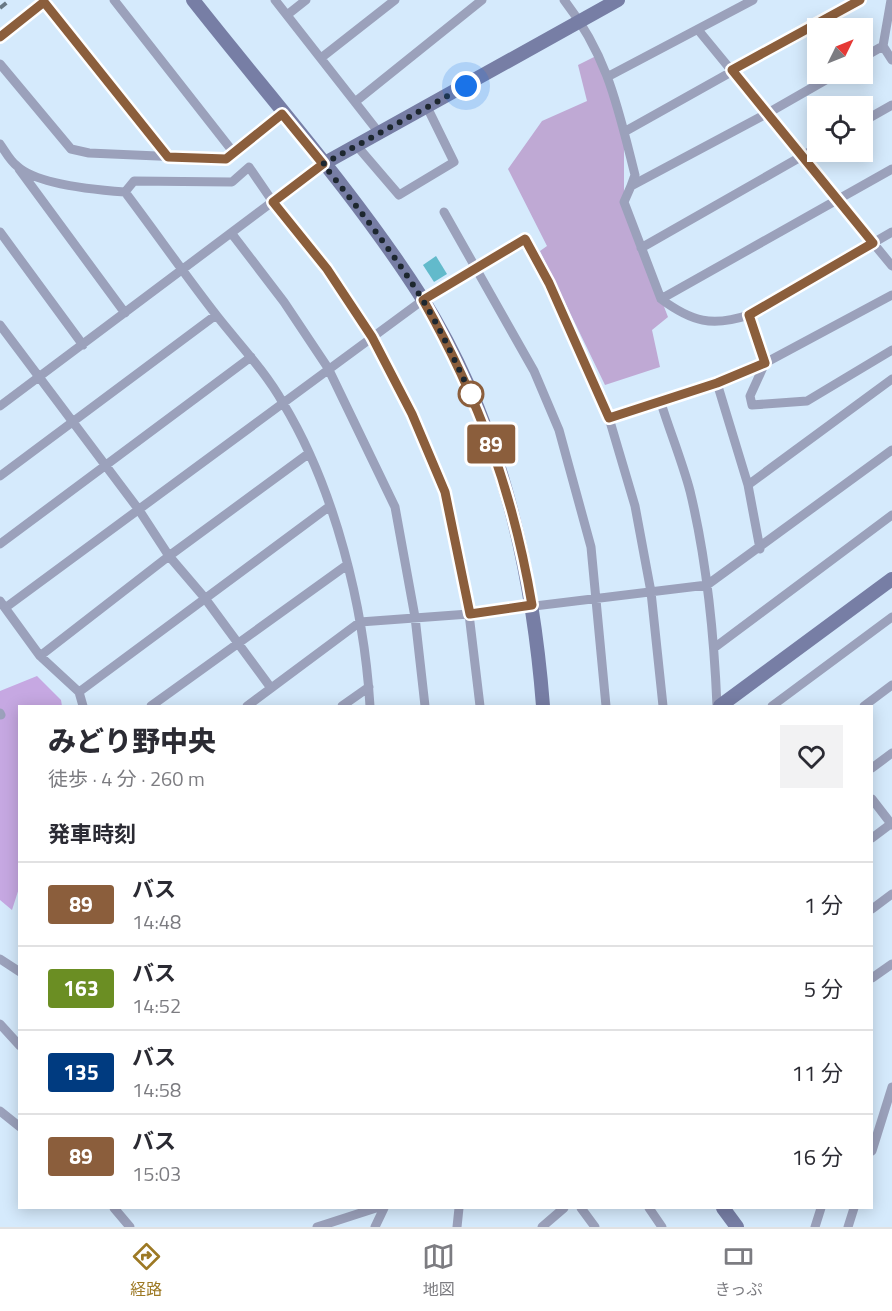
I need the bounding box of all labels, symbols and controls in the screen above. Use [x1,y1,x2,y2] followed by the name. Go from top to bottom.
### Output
[807,18,873,84] north arrow
[807,18,873,162] map controls
[451,71,481,101] your location
[807,96,873,162] button: locate
[458,381,484,407] unlabelled marker
[464,424,518,464] line badge: 89
[479,428,503,460] text: 89
[48,719,216,762] text: みどり野中央
[780,725,843,788] button: heart
[48,763,205,794] text: 徒歩 · 4 分 · 260 m
[48,817,136,851] text: 発車時刻
[132,872,176,906] text: バス
[69,888,93,920] text: 89
[804,888,843,922] text: 1 分
[132,906,181,937] text: 14:48
[132,956,176,990] text: バス
[63,972,99,1004] text: 163
[804,972,843,1006] text: 5 分
[132,990,181,1021] text: 14:52
[132,1040,176,1074] text: バス
[63,1056,99,1088] text: 135
[792,1056,843,1090] text: 11 分
[132,1074,181,1105] text: 14:58
[132,1124,176,1158] text: バス
[69,1140,93,1172] text: 89
[792,1140,843,1174] text: 16 分
[132,1158,181,1189] text: 15:03
[130,1240,163,1301] tab: 経路
[422,1240,455,1301] tab: 地図
[715,1240,762,1301] tab: きっぷ

